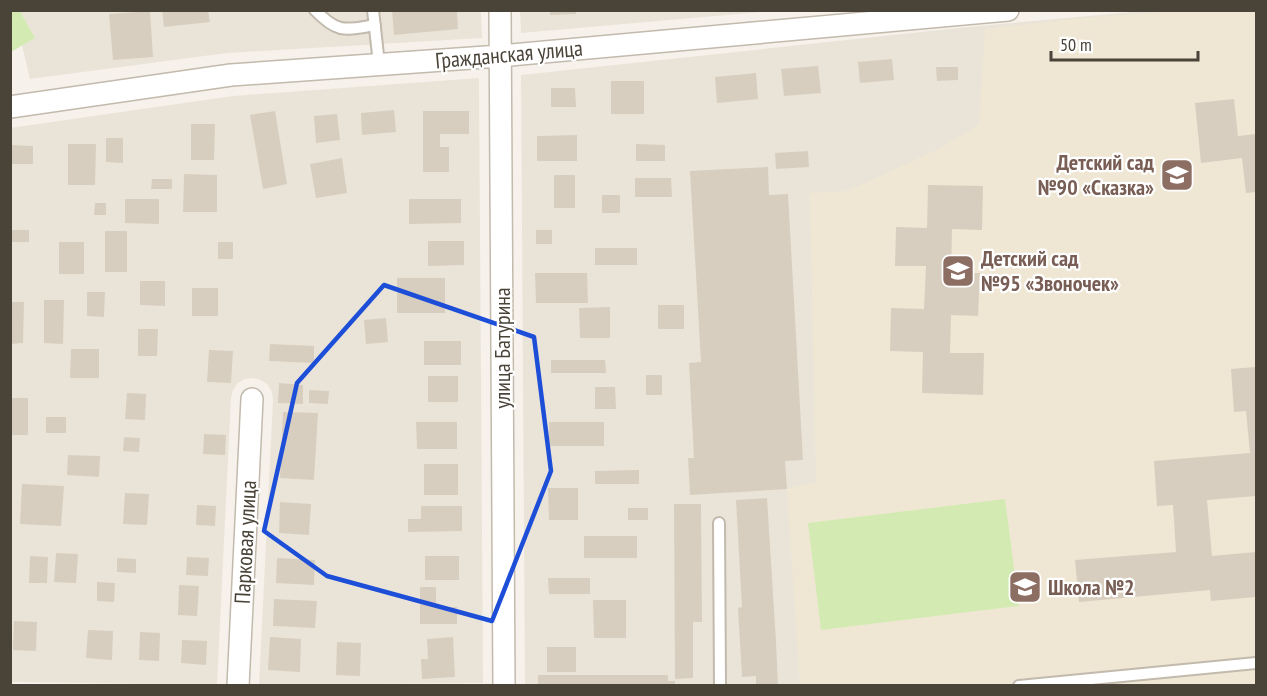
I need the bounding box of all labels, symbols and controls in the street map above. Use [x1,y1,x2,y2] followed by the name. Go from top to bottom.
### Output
[1051,24,1198,62] scale bar
[1060,33,1092,56] text: 50 m
[434,34,584,74] street label: Гражданская улица
[1038,148,1155,201] place label: Детский сад №90 «Сказка»
[1159,157,1195,193] school or university icon: Детский сад №90 «Сказка»
[981,244,1119,297] place label: Детский сад №95 «Звоночек»
[940,253,976,289] school or university icon: Детский сад №95 «Звоночек»
[488,287,516,409] street label: улица Батурина
[228,480,262,604] street label: Парковая улица
[1007,569,1043,605] school or university icon: Школа №2
[1048,573,1135,601] place label: Школа №2

